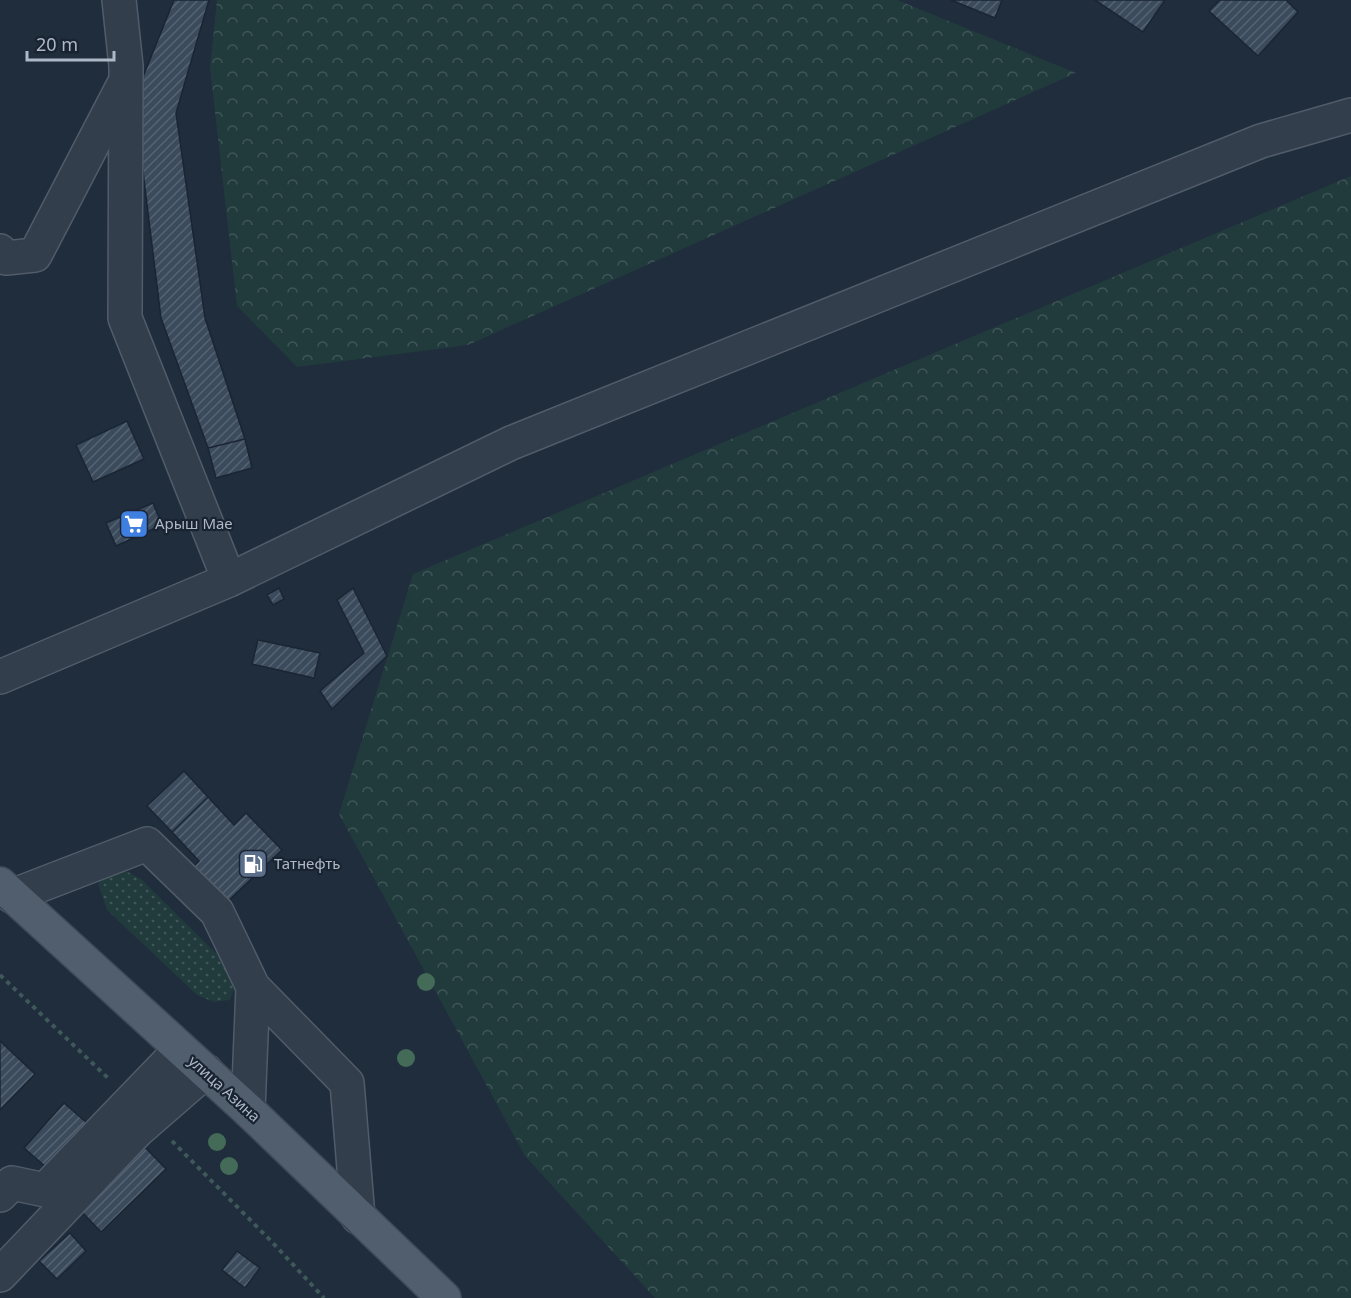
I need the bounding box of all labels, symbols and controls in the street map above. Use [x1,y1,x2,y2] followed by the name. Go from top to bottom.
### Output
[27,24,114,62] scale bar
[36,32,78,56] text: 20 m
[118,508,150,540] supermarket icon: Арыш Мае
[155,513,233,533] place label: Арыш Мае
[237,848,269,880] fuel station icon: Татнефть
[274,853,340,873] place label: Татнефть
[184,1051,265,1126] street label: улица Азина

